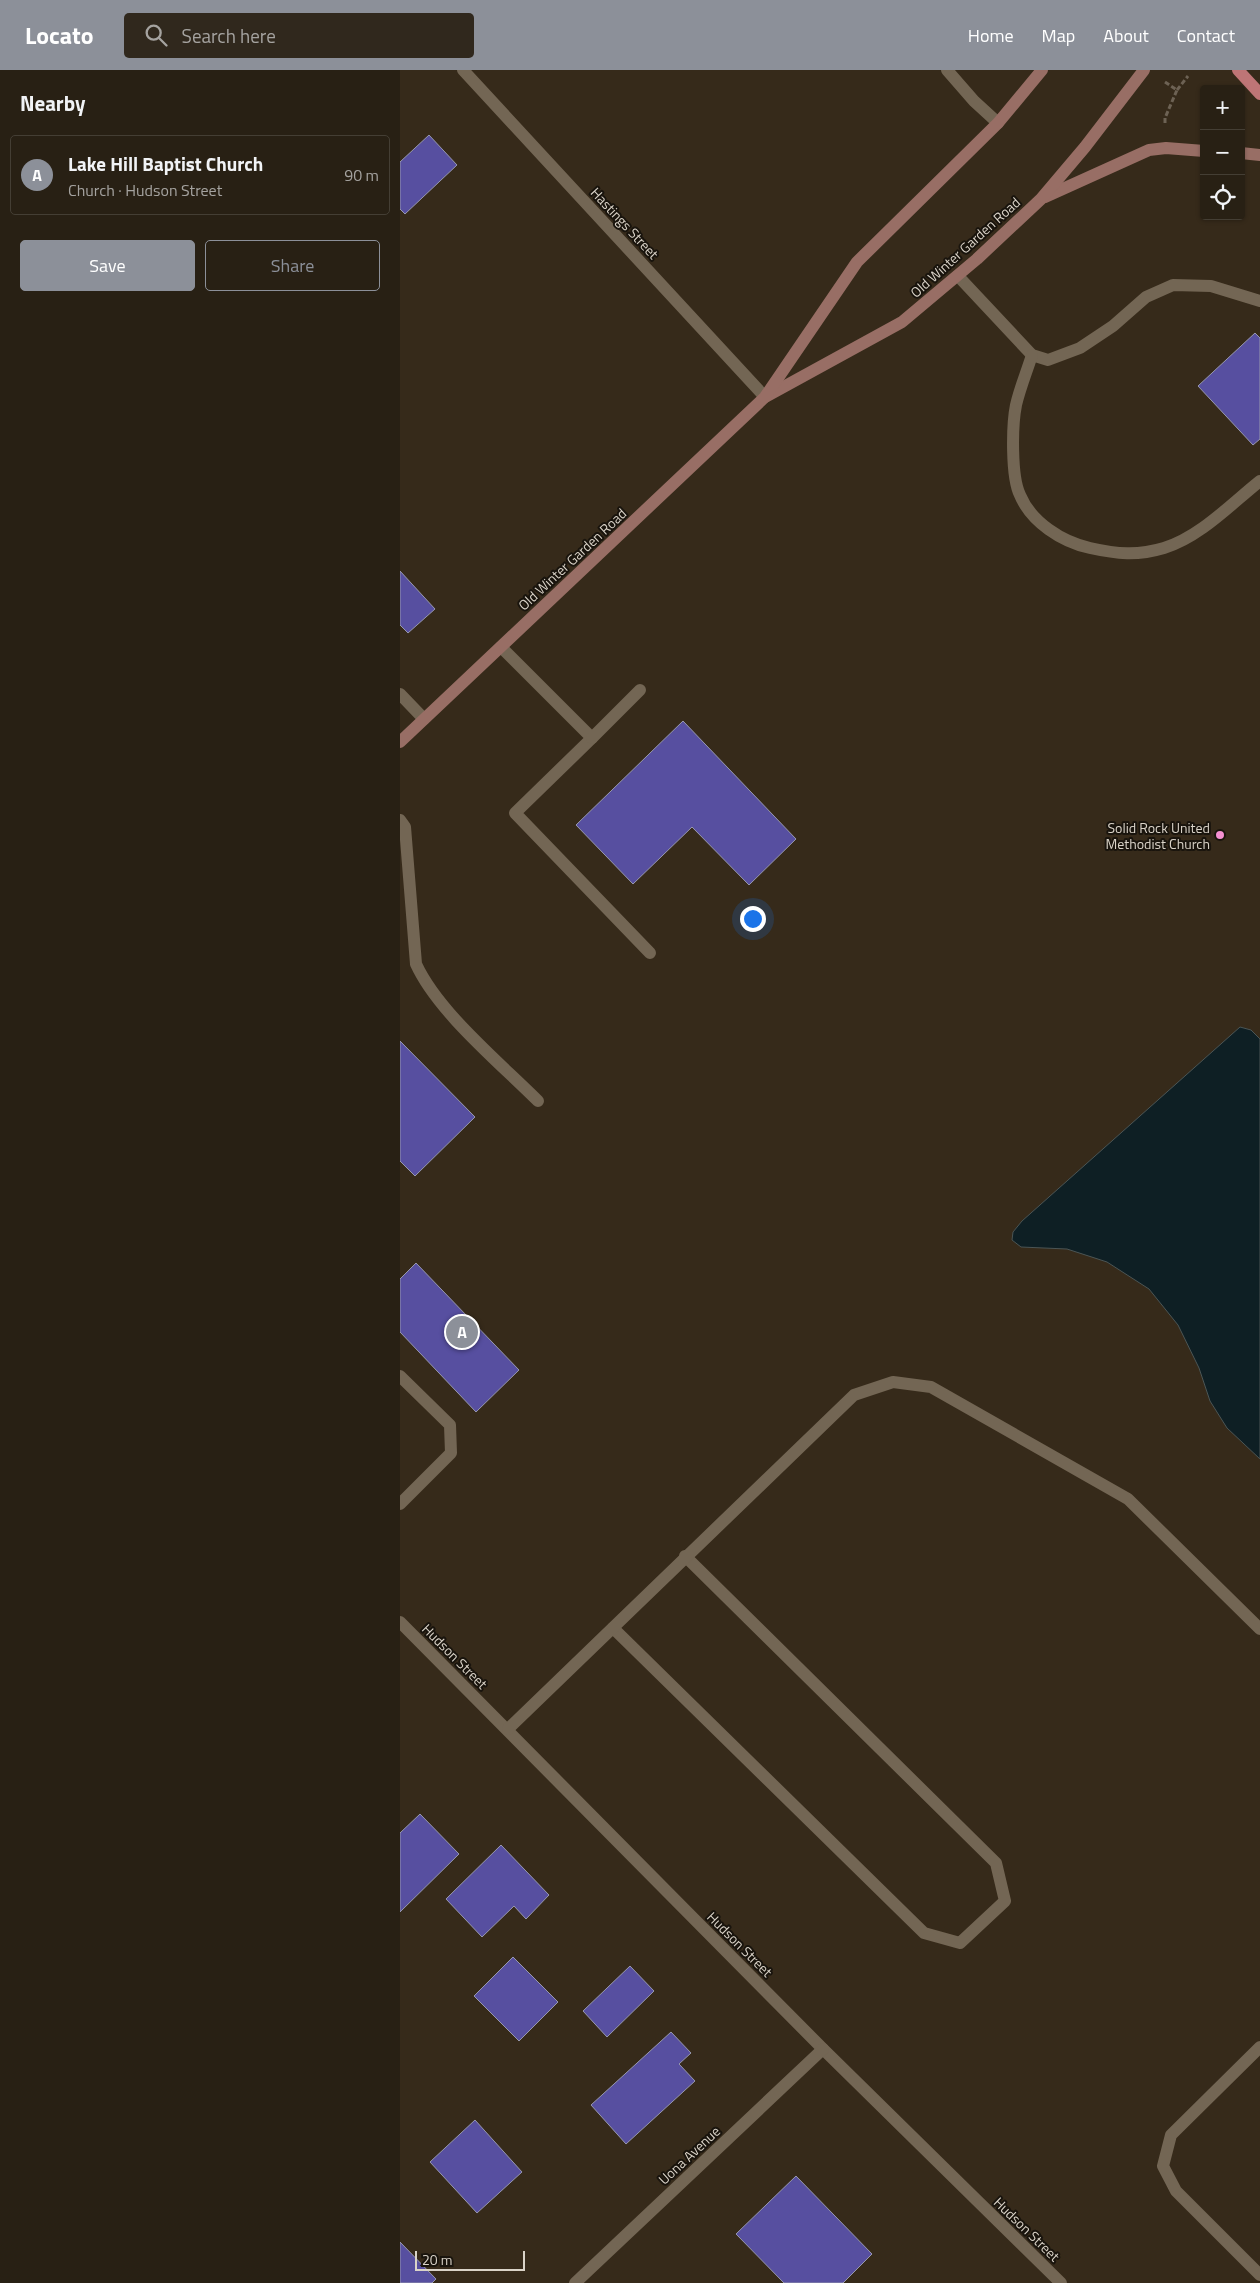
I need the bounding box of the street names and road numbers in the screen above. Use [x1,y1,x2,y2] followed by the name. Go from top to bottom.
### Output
[586,182,664,264] street label: Hastings Street
[905,192,1025,302] street label: Old Winter Garden Road
[513,503,631,615] street label: Old Winter Garden Road
[418,1619,492,1693] street label: Hudson Street
[703,1907,777,1981] street label: Hudson Street
[653,2121,725,2189] street label: Uona Avenue
[989,2192,1065,2266] street label: Hudson Street

